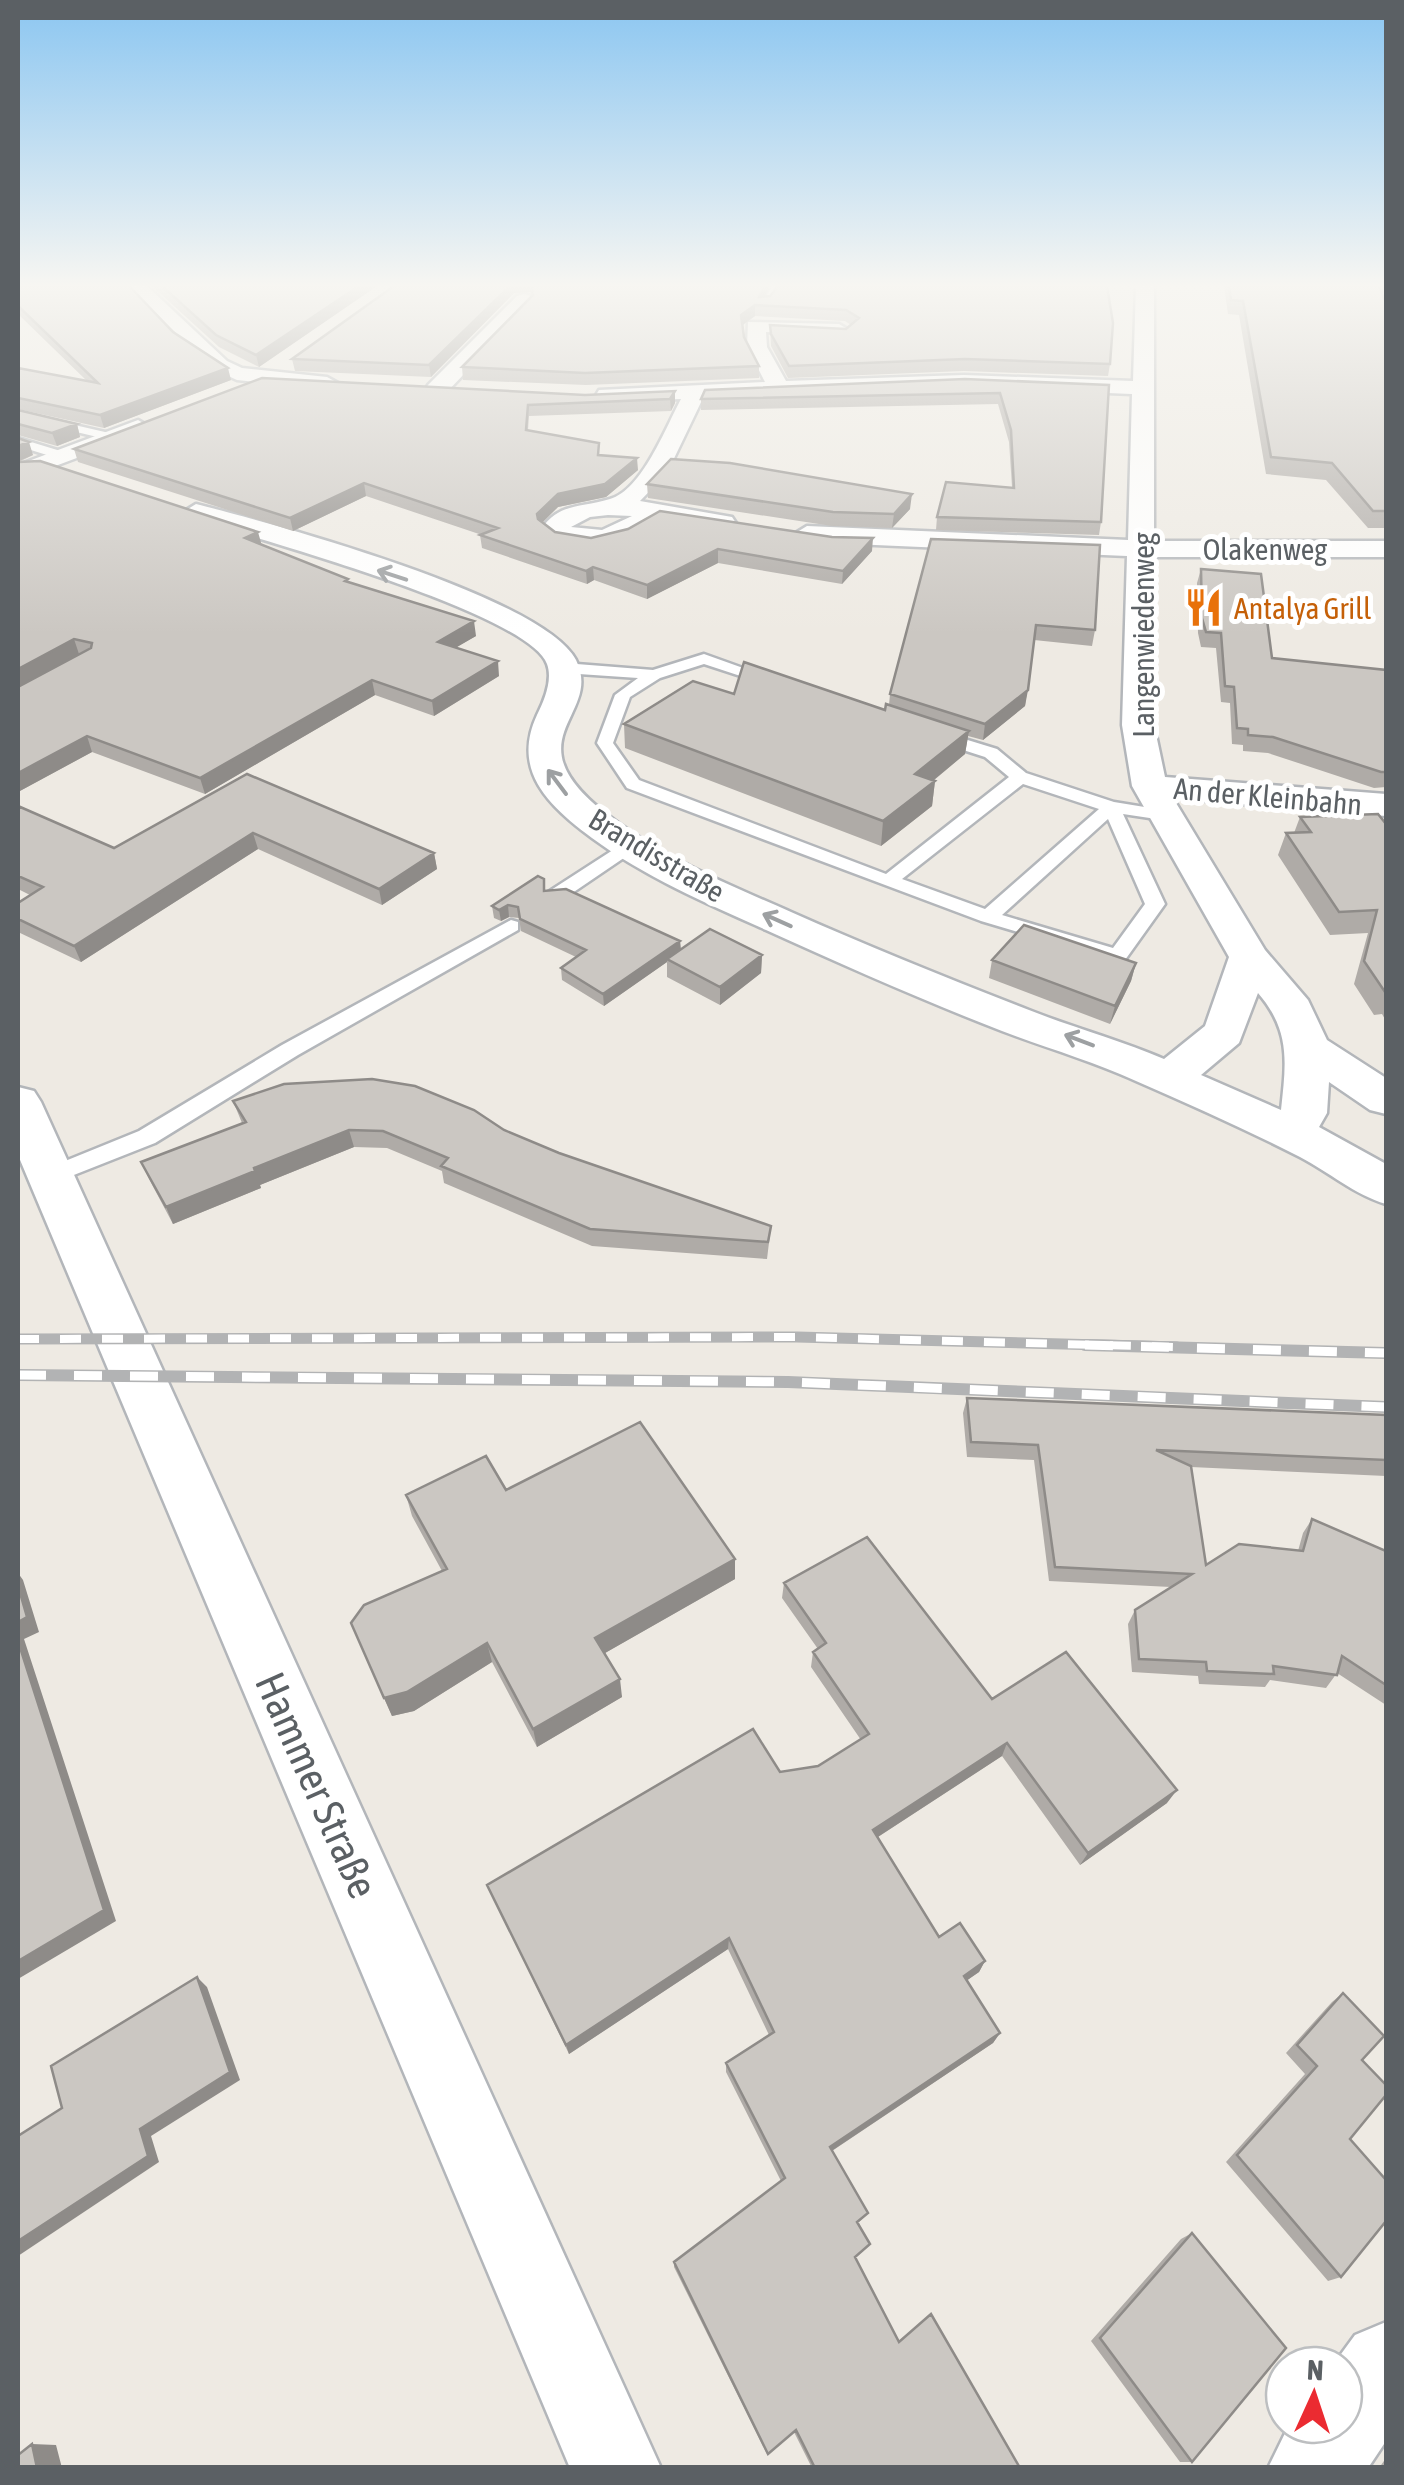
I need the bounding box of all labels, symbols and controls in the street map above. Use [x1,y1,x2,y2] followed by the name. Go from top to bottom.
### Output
[1126,532,1160,738] street label: Langenwiedenweg
[1203,532,1327,566] street label: Olakenweg
[377,565,408,583] one-way arrow
[1183,587,1225,629] restaurant icon: Antalya Grill
[1234,591,1371,625] place label: Antalya Grill
[547,769,568,797] one-way arrow
[1172,771,1364,821] street label: An der Kleinbahn
[583,801,731,909] street label: Brandisstraße
[762,910,793,928] one-way arrow
[1064,1030,1095,1048] one-way arrow
[246,1665,388,1905] street label: Hammer Straße
[1264,2345,1364,2445] north arrow
[1306,2354,1324,2386] text: N

